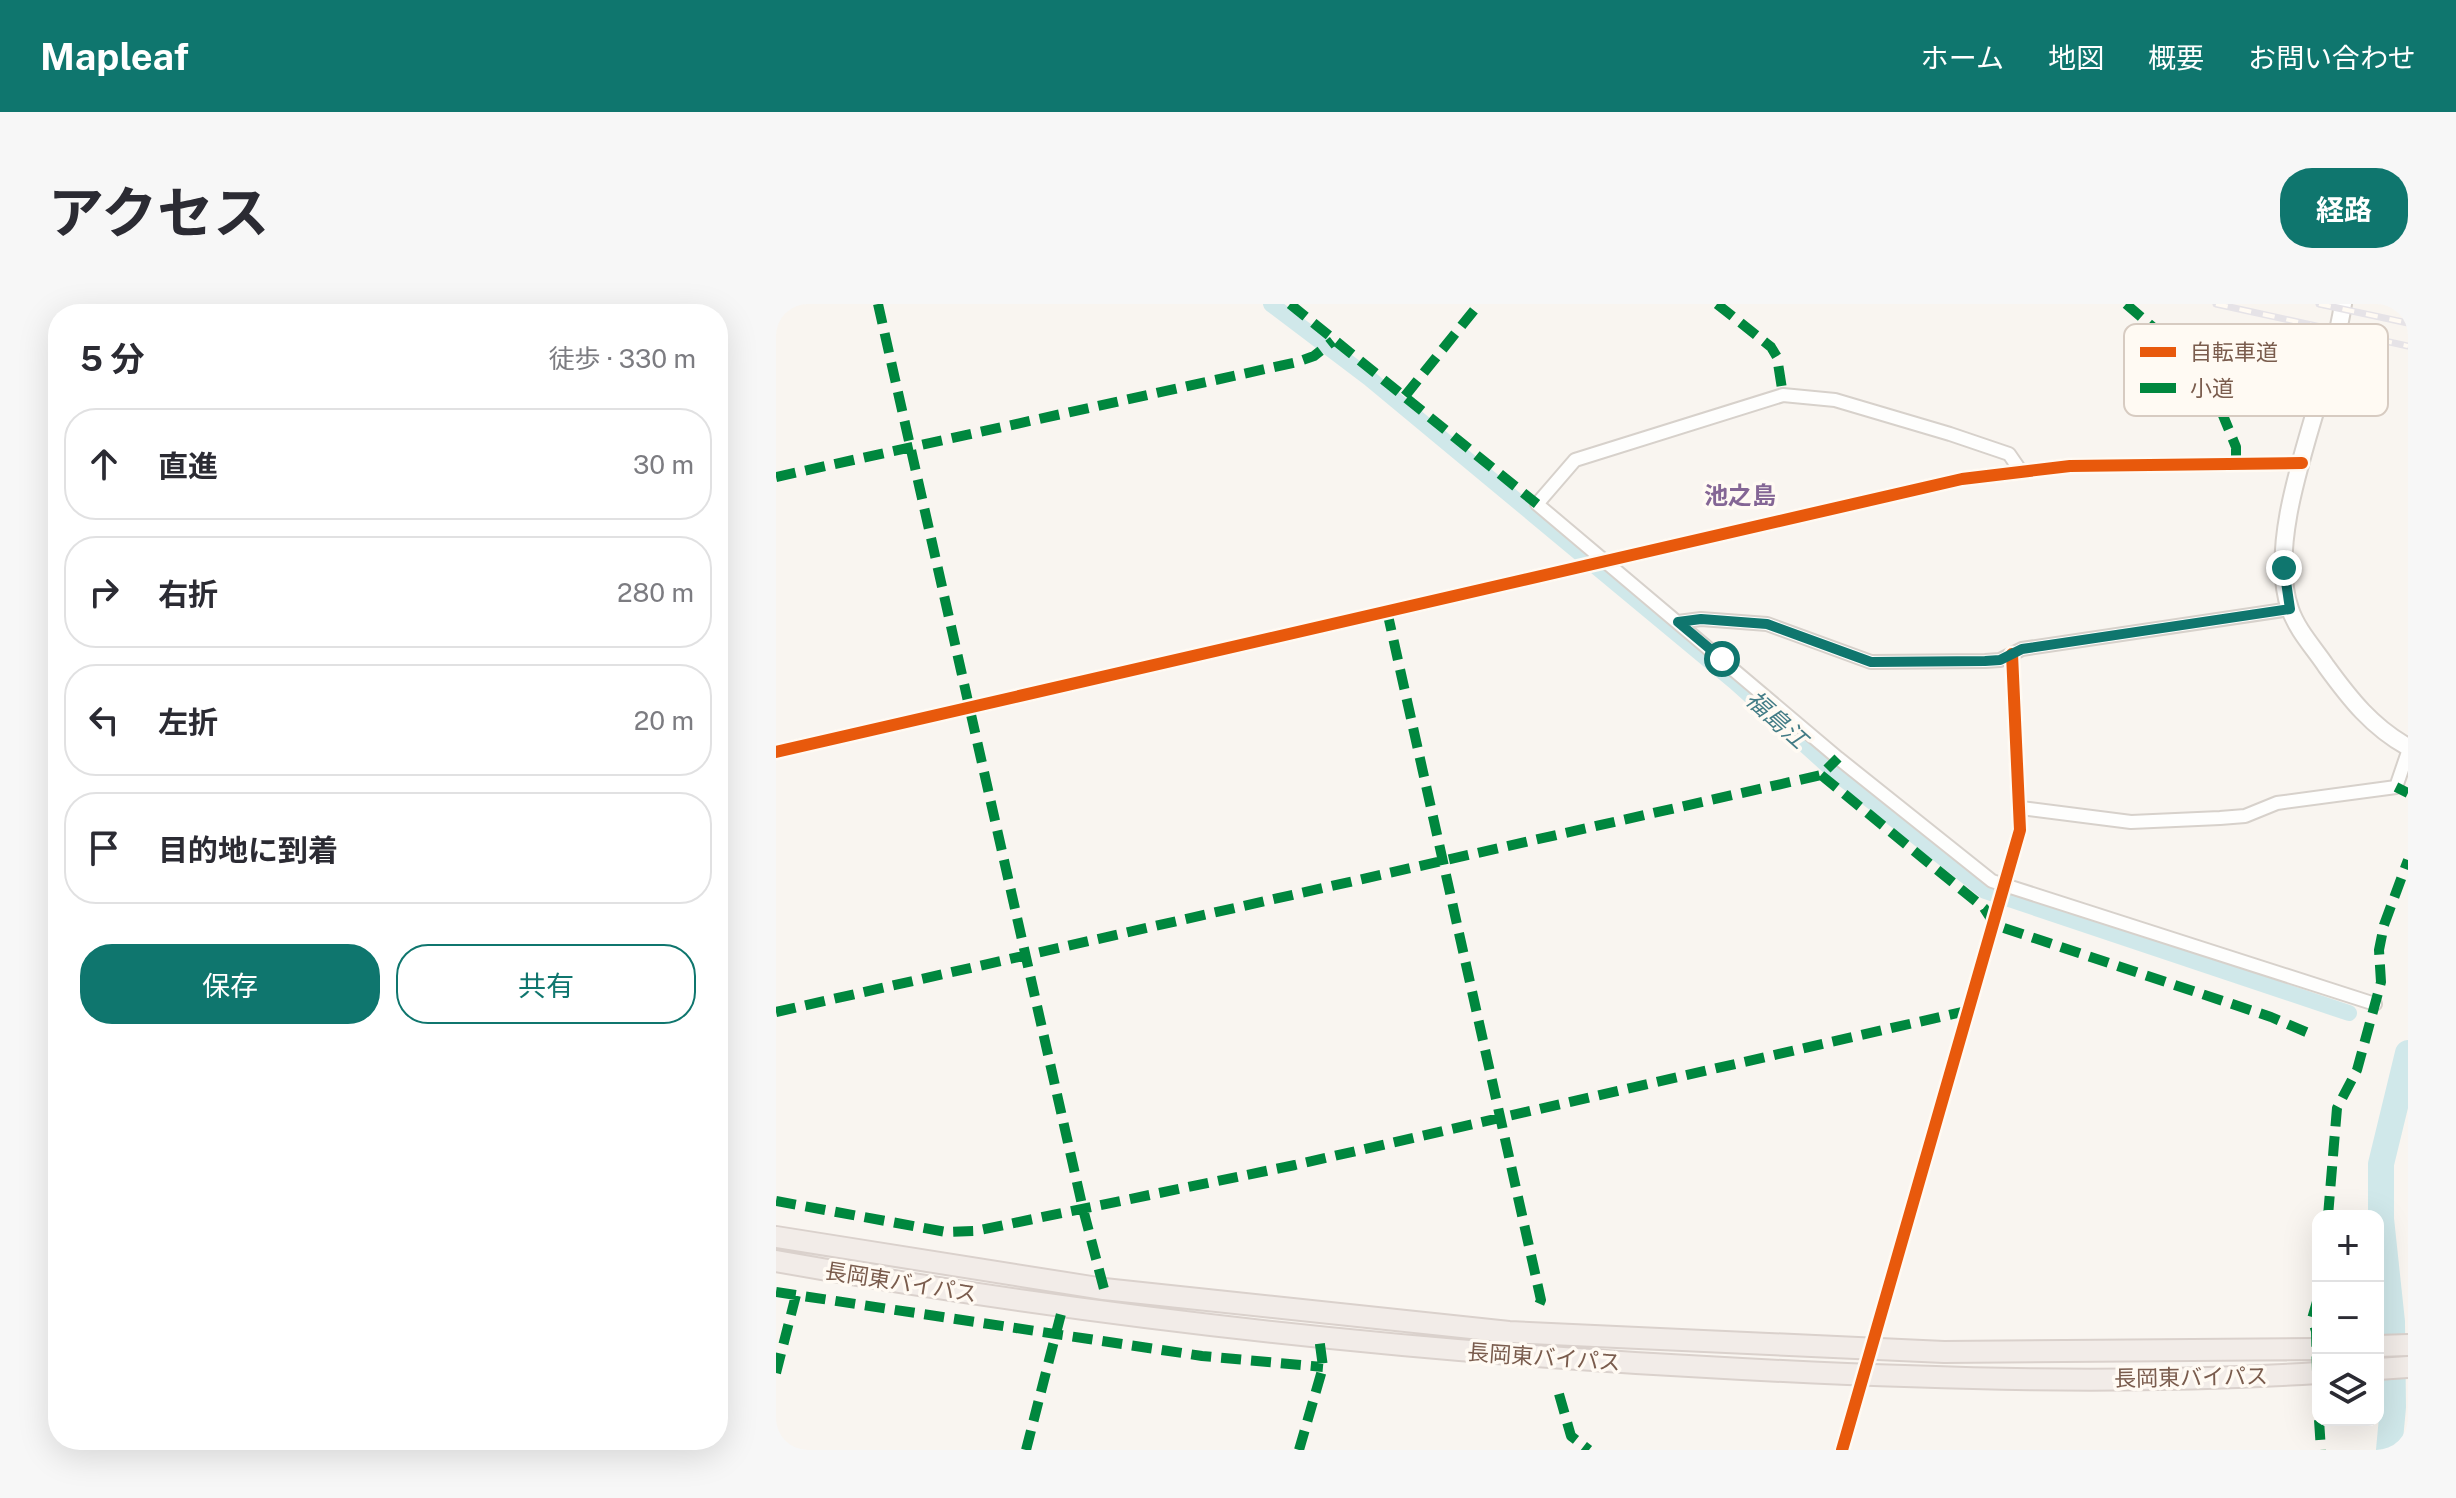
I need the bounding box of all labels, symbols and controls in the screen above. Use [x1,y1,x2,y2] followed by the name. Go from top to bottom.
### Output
[40,34,189,79] text: Mapleaf
[1921,41,2004,74] text: ホーム
[2048,41,2104,74] text: 地図
[2148,41,2204,74] text: 概要
[2248,41,2416,74] text: お問い合わせ
[2280,168,2408,248] button: 経路
[48,180,269,246] text: アクセス
[2124,324,2388,416] legend
[80,339,145,379] text: 5 分
[2190,339,2278,365] text: 自転車道
[548,343,696,374] text: 徒歩 · 330 m
[2190,375,2234,401] text: 小道
[82,442,126,486] icon: ahead
[158,448,218,484] text: 直進
[633,449,694,480] text: 30 m
[1704,481,1776,509] district label: 池之島
[2266,550,2302,586] route end
[82,570,126,614] icon: right
[158,576,218,612] text: 右折
[617,577,694,608] text: 280 m
[1704,641,1740,677] route start
[1741,685,1815,756] water label: 福島江
[82,698,126,742] icon: left
[158,704,218,740] text: 左折
[634,705,694,736] text: 20 m
[82,826,126,870] icon: arrive
[158,832,338,868] text: 目的地に到着
[80,944,380,1024] button: 保存
[396,944,696,1024] button: 共有
[2312,1210,2384,1426] map controls
[2312,1210,2384,1282] button: +
[823,1257,979,1307] street label: 長岡東バイパス
[2312,1282,2384,1354] button: −
[1466,1339,1622,1375] street label: 長岡東バイパス
[2312,1354,2384,1426] button: layers
[2114,1363,2268,1391] street label: 長岡東バイパス

